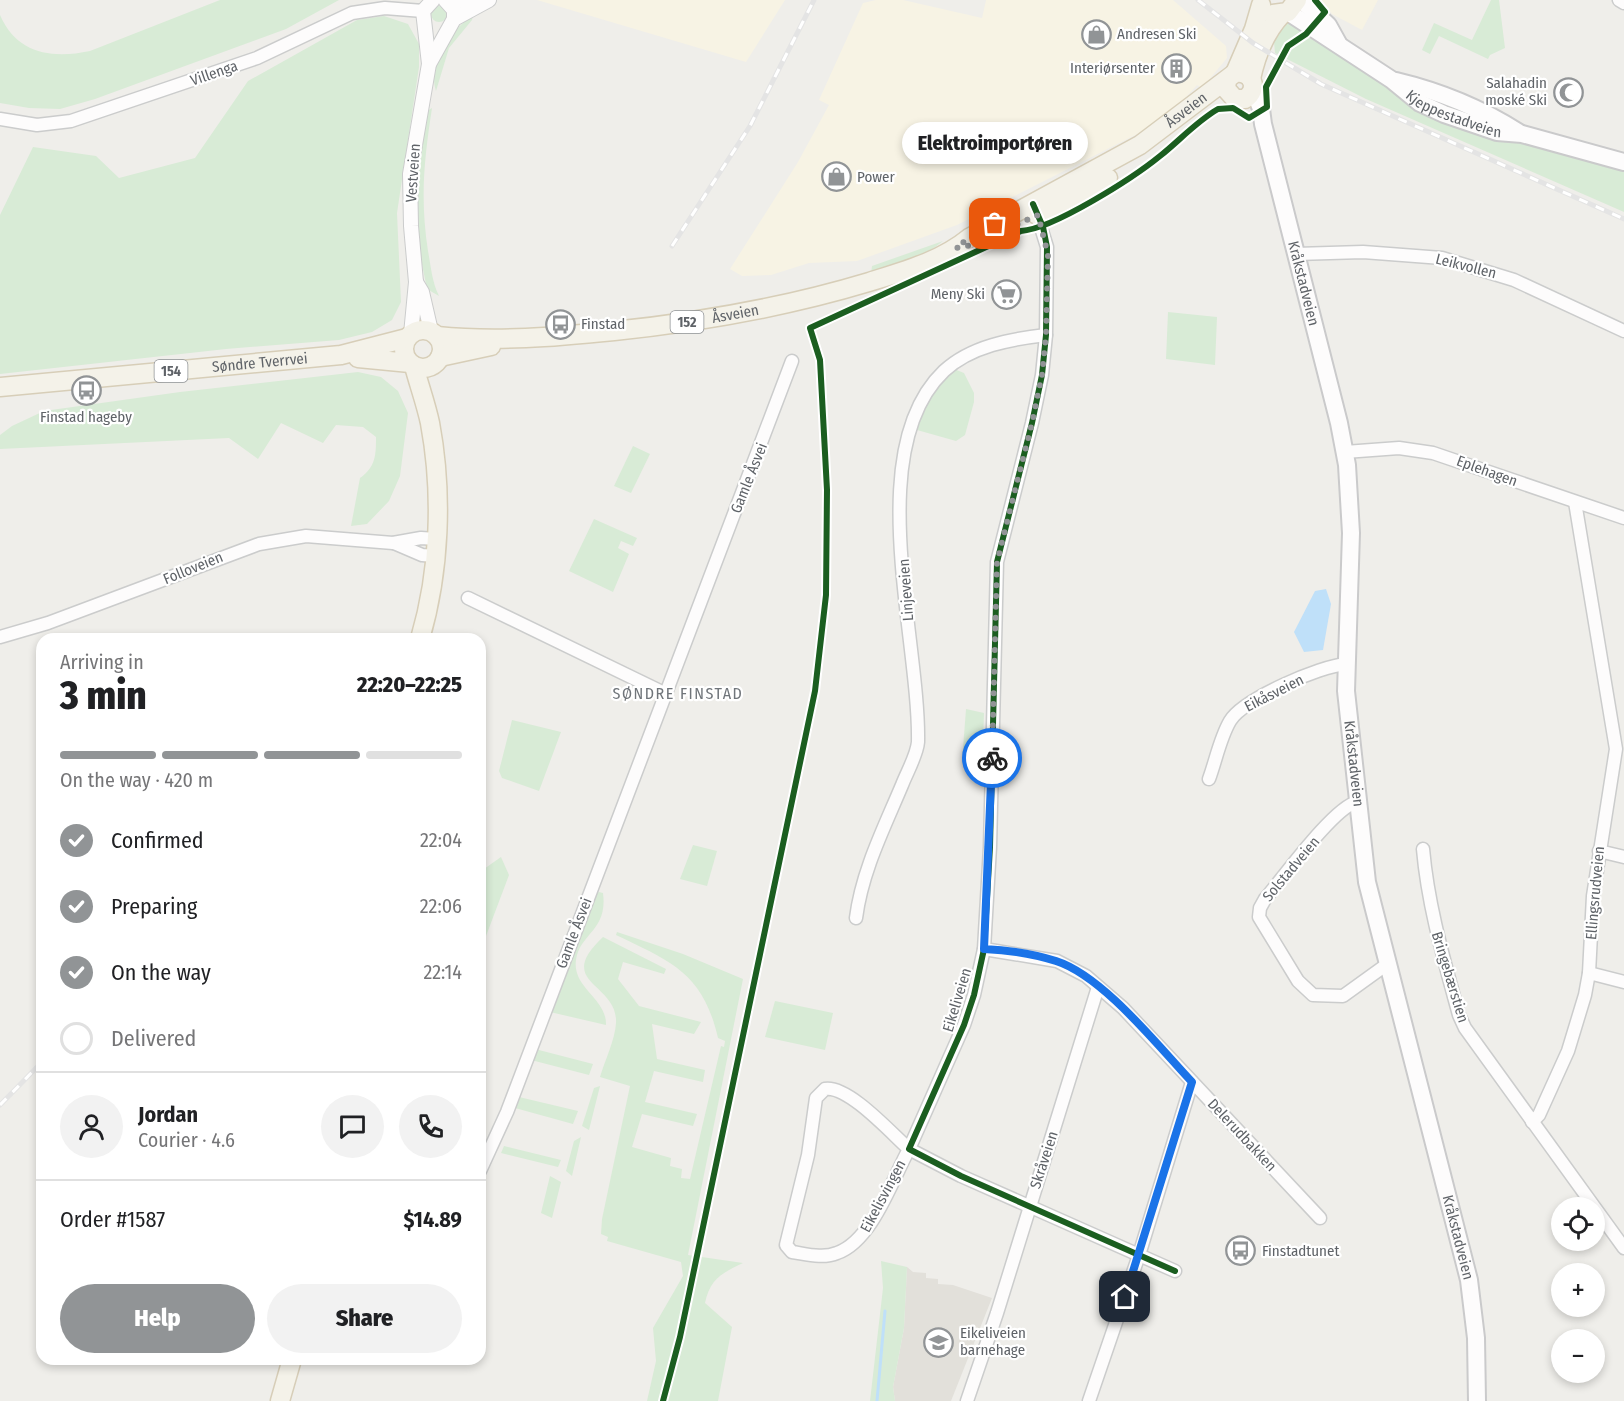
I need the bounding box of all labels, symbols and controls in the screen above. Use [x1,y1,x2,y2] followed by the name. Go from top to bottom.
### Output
[1080,18,1112,50] shop icon: Andresen Ski
[1117,25,1197,43] place label: Andresen Ski
[1160,52,1192,84] building icon: Interiørsenter
[188,57,240,89] street label: Villenga
[1070,59,1156,77] place label: Interiørsenter
[1485,74,1547,109] place label: Salahadin moské Ski
[1552,76,1584,108] mosque icon: Salahadin moské Ski
[1402,86,1502,141] street label: Kjeppestadveien
[1162,89,1210,131] street label: Åsveien
[902,122,1088,164] callout: Elektroimportøren
[918,131,1072,155] text: Elektroimportøren
[402,143,424,203] street label: Vestveien
[820,161,852,193] shop icon: Power
[857,168,896,186] place label: Power
[969,198,1020,249] pin
[978,207,1011,240] icon: bag
[1284,239,1323,328] street label: Kråkstadveien
[1434,250,1498,282] street label: Leikvollen
[990,278,1022,310] supermarket icon: Meny Ski
[931,285,985,303] place label: Meny Ski
[711,301,760,327] street label: Åsveien
[544,308,576,340] bus stop icon: Finstad
[670,311,704,333] road number: 152
[581,315,625,333] place label: Finstad
[211,349,308,376] street label: Søndre Tverrvei
[154,360,188,382] road number: 154
[70,374,102,406] bus stop icon: Finstad hageby
[40,408,132,426] place label: Finstad hageby
[727,440,771,516] street label: Gamle Åsvei
[1454,452,1520,490] street label: Eplehagen
[161,548,225,588] street label: Folloveien
[895,558,917,622] street label: Linjeveien
[60,650,144,674] text: Arriving in
[1241,670,1307,716] street label: Eikåsveien
[357,671,462,698] text: 22:20–22:25
[60,673,147,719] text: 3 min
[613,684,743,703] district label: SØNDRE FINSTAD
[1340,719,1368,808] street label: Kråkstadveien
[962,728,1022,788] courier
[976,742,1009,775] icon: bike
[60,768,213,792] text: On the way · 420 m
[60,824,93,857] icon: check
[111,827,204,854] text: Confirmed
[420,828,462,852] text: 22:04
[1259,833,1323,905] street label: Solstadveien
[1582,845,1608,941] street label: Ellingsrudveien
[60,890,93,923] icon: check
[111,893,197,920] text: Preparing
[420,894,462,918] text: 22:06
[552,895,596,971] street label: Gamle Åsvei
[1428,929,1472,1025] street label: Bringebærstien
[60,956,93,989] icon: check
[111,959,211,986] text: On the way
[423,960,462,984] text: 22:14
[939,966,975,1034] street label: Eikeliveien
[111,1025,196,1052] text: Delivered
[60,1095,123,1158] button: person
[321,1095,384,1158] button: chat
[399,1095,462,1158] button: phone
[1204,1095,1280,1175] street label: Delerudbakken
[138,1101,198,1128] text: Jordan
[138,1128,235,1152] text: Courier · 4.6
[1026,1129,1062,1191] street label: Skråveien
[856,1157,910,1235] street label: Eikelisvingen
[1439,1193,1478,1282] street label: Kråkstadveien
[1551,1197,1605,1383] map controls
[1551,1197,1605,1251] button: locate
[60,1206,165,1233] text: Order #1587
[403,1206,462,1233] text: $14.89
[1225,1235,1257,1267] bus stop icon: Finstadtunet
[1262,1242,1339,1260] place label: Finstadtunet
[1551,1263,1605,1317] button: +
[1099,1271,1150,1322] pin
[1108,1280,1141,1313] icon: home
[60,1284,255,1353] button: Help
[267,1284,462,1353] button: Share
[960,1324,1026,1359] place label: Eikeliveien barnehage
[923,1326,955,1358] school or university icon: Eikeliveien barnehage
[1551,1329,1605,1383] button: −

